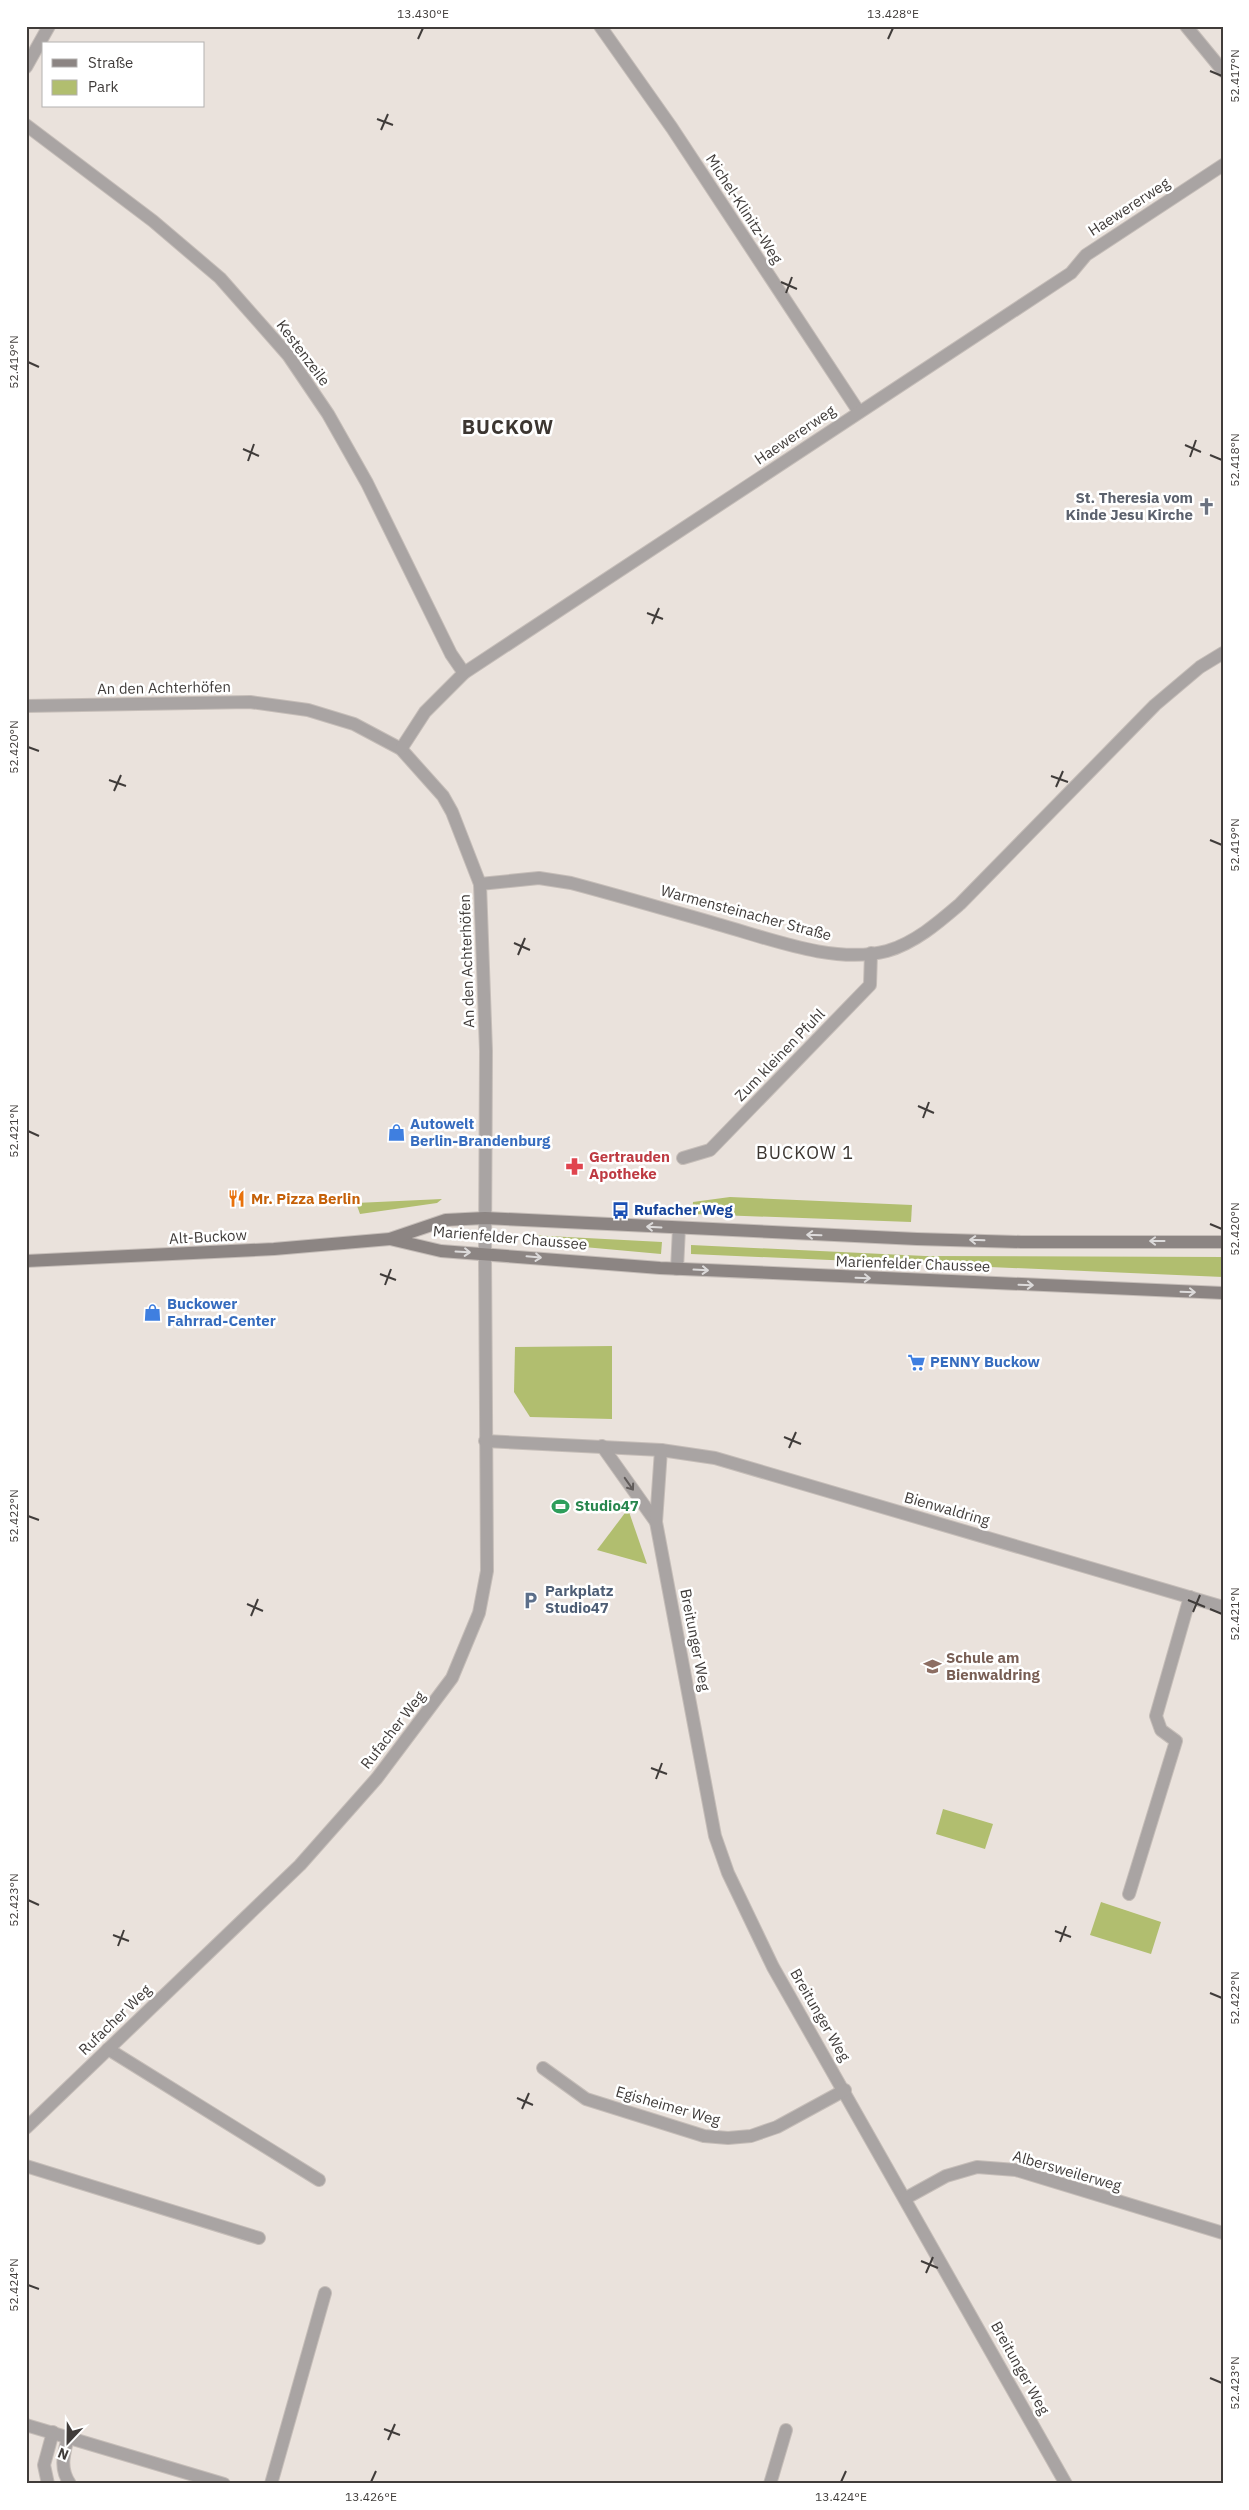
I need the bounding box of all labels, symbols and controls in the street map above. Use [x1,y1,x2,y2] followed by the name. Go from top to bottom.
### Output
[397,6,449,21] text: 13.430°E
[867,6,919,21] text: 13.428°E
[42,42,205,108] legend
[1227,49,1242,103] text: 52.417°N
[88,53,133,72] text: Straße
[88,77,118,96] text: Park
[702,150,787,267] street label: Michel-Klinitz-Weg
[1084,173,1173,240] street label: Haewererweg
[272,316,334,389] street label: Kestenzeile
[6,335,21,389] text: 52.419°N
[751,401,839,469] street label: Haewererweg
[462,413,554,440] district label: BUCKOW
[1227,433,1242,487] text: 52.418°N
[1066,488,1193,524] place label: St. Theresia vom Kinde Jesu Kirche
[1197,497,1217,517] church icon: St. Theresia vom Kinde Jesu Kirche
[97,677,231,698] street label: An den Achterhöfen
[6,720,21,774] text: 52.420°N
[1227,818,1242,872] text: 52.419°N
[659,881,834,944] street label: Warmensteinacher Straße
[455,894,478,1028] street label: An den Achterhöfen
[731,1004,829,1105] street label: Zum kleinen Pfuhl
[6,1104,21,1158] text: 52.421°N
[410,1114,551,1150] place label: Autowelt Berlin-Brandenburg
[386,1123,406,1143] shop icon: Autowelt Berlin-Brandenburg
[756,1141,854,1164] district label: BUCKOW 1
[589,1147,670,1183] place label: Gertrauden Apotheke
[565,1156,585,1176] pharmacy icon: Gertrauden Apotheke
[227,1189,247,1209] restaurant icon: Mr. Pizza Berlin
[251,1189,360,1208] place label: Mr. Pizza Berlin
[610,1200,630,1220] bus stop icon: Rufacher Weg
[634,1200,733,1219] place label: Rufacher Weg
[1227,1202,1242,1256] text: 52.420°N
[432,1221,588,1254] street label: Marienfelder Chaussee
[646,1222,662,1231] one-way arrow
[169,1225,248,1248] street label: Alt-Buckow
[806,1230,822,1239] one-way arrow
[969,1236,985,1245] one-way arrow
[1149,1236,1165,1246] one-way arrow
[455,1248,471,1257] one-way arrow
[835,1251,991,1276] street label: Marienfelder Chaussee
[525,1252,541,1261] one-way arrow
[693,1265,709,1274] one-way arrow
[855,1273,871,1282] one-way arrow
[1017,1280,1033,1289] one-way arrow
[1180,1287,1196,1296] one-way arrow
[167,1294,276,1330] place label: Buckower Fahrrad-Center
[143,1303,163,1323] shop icon: Buckower Fahrrad-Center
[906,1352,926,1372] supermarket icon: PENNY Buckow
[930,1352,1040,1371] place label: PENNY Buckow
[624,1477,634,1491] one-way arrow
[902,1487,992,1530] street label: Bienwaldring
[6,1489,21,1543] text: 52.422°N
[551,1496,571,1516] sports icon: Studio47
[575,1496,639,1515] place label: Studio47
[545,1581,614,1617] place label: Parkplatz Studio47
[676,1587,715,1693] street label: Breitunger Weg
[1227,1587,1242,1641] text: 52.421°N
[521,1590,541,1610] parking icon: Parkplatz Studio47
[946,1648,1040,1684] place label: Schule am Bienwaldring
[922,1657,942,1677] school or university icon: Schule am Bienwaldring
[356,1687,429,1772] street label: Rufacher Weg
[6,1873,21,1927] text: 52.423°N
[786,1965,855,2065] street label: Breitunger Weg
[1227,1971,1242,2025] text: 52.422°N
[74,1980,155,2059] street label: Rufacher Weg
[614,2082,723,2130] street label: Egisheimer Weg
[1011,2146,1124,2195] street label: Albersweilerweg
[6,2258,21,2312] text: 52.424°N
[987,2318,1054,2418] street label: Breitunger Weg
[1227,2356,1242,2410] text: 52.423°N
[42,2418,92,2468] north arrow
[55,2444,71,2464] text: N
[345,2489,397,2504] text: 13.426°E
[815,2489,867,2504] text: 13.424°E

